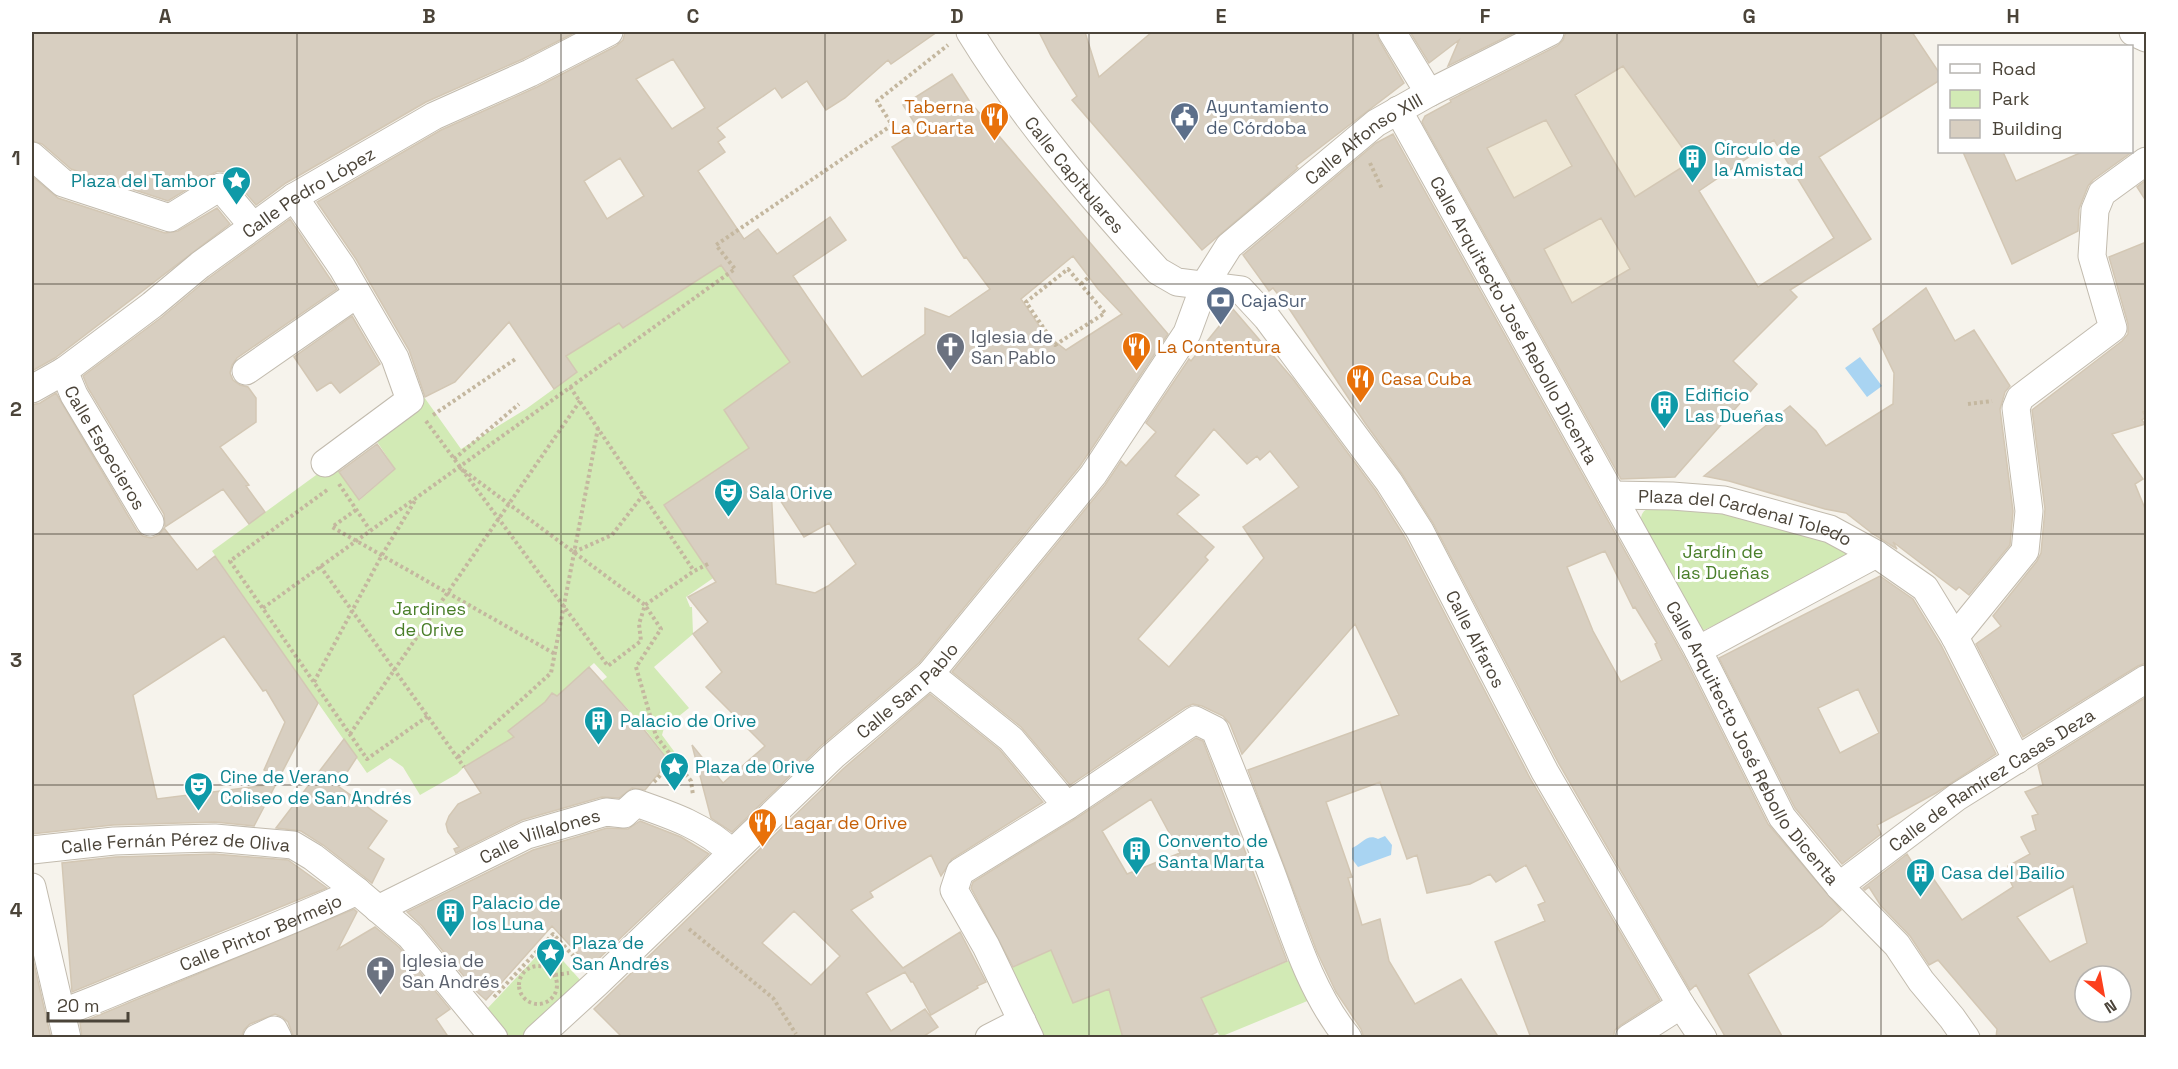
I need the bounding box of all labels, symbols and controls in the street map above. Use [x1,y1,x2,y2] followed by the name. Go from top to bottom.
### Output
[159,3,172,29] text: A
[422,3,436,29] text: B
[687,3,700,29] text: C
[950,3,964,29] text: D
[1215,3,1227,29] text: E
[1480,3,1491,29] text: F
[1742,3,1756,29] text: G
[2006,3,2020,29] text: H
[1938,45,2133,153] legend
[1992,57,2036,80] text: Road
[1992,87,2030,110] text: Park
[1300,88,1426,189] street label: Calle Alfonso XIII
[891,95,974,139] place label: Taberna La Cuarta
[1206,95,1329,139] place label: Ayuntamiento de Córdoba
[979,100,1011,142] restaurant icon: Taberna La Cuarta
[1169,100,1201,142] public building icon: Ayuntamiento de Córdoba
[1020,111,1130,238] street label: Calle Capitulares
[1992,117,2062,140] text: Building
[1714,137,1804,181] place label: Círculo de la Amistad
[237,141,379,243] street label: Calle Pedro López
[1677,142,1709,184] building icon: Círculo de la Amistad
[11,145,21,171] text: 1
[221,164,253,206] place icon: Plaza del Tambor
[71,169,216,192] place label: Plaza del Tambor
[1425,172,1604,468] street label: Calle Arquitecto José Rebollo Dicenta
[1204,284,1236,326] bank icon: CajaSur
[1241,289,1307,312] place label: CajaSur
[971,325,1056,369] place label: Iglesia de San Pablo
[934,330,966,372] church icon: Iglesia de San Pablo
[1120,330,1152,372] restaurant icon: La Contentura
[1157,335,1281,358] place label: La Contentura
[1344,362,1376,404] restaurant icon: Casa Cuba
[1381,367,1472,390] place label: Casa Cuba
[60,382,151,514] street label: Calle Especieros
[1685,383,1784,427] place label: Edificio Las Dueñas
[1648,388,1680,430] building icon: Edificio Las Dueñas
[10,396,22,422] text: 2
[712,476,744,518] theatre icon: Sala Orive
[749,481,833,504] place label: Sala Orive
[1638,484,1856,550] street label: Plaza del Cardenal Toledo
[1676,540,1770,584] park label: Jardín de las Dueñas
[1441,586,1511,692] street label: Calle Alfaros
[392,597,466,641] park label: Jardines de Orive
[1661,597,1845,889] street label: Calle Arquitecto José Rebollo Dicenta
[851,637,963,743] street label: Calle San Pablo
[10,647,22,673] text: 3
[1884,703,2099,856] street label: Calle de Ramírez Casas Deza
[583,704,615,746] building icon: Palacio de Orive
[620,709,757,732] place label: Palacio de Orive
[658,750,690,792] place icon: Plaza de Orive
[695,755,815,778] place label: Plaza de Orive
[220,765,412,809] place label: Cine de Verano Coliseo de San Andrés
[183,770,215,812] theatre icon: Cine de Verano Coliseo de San Andrés
[475,803,603,868] street label: Calle Villalones
[747,806,779,848] restaurant icon: Lagar de Orive
[784,811,907,834] place label: Lagar de Orive
[60,826,291,858] street label: Calle Fernán Pérez de Oliva
[1158,829,1268,873] place label: Convento de Santa Marta
[1121,834,1153,876] building icon: Convento de Santa Marta
[1904,856,1936,898] building icon: Casa del Bailío
[1941,861,2065,884] place label: Casa del Bailío
[176,888,345,976] street label: Calle Pintor Bermejo
[472,891,561,935] place label: Palacio de los Luna
[435,896,467,938] building icon: Palacio de los Luna
[10,897,23,923] text: 4
[572,931,669,975] place label: Plaza de San Andrés
[535,936,567,978] place icon: Plaza de San Andrés
[402,949,499,993] place label: Iglesia de San Andrés
[365,954,397,996] church icon: Iglesia de San Andrés
[2073,964,2133,1024] north arrow
[48,985,128,1023] scale bar
[57,994,100,1017] text: 20 m
[2100,995,2120,1018] text: N

